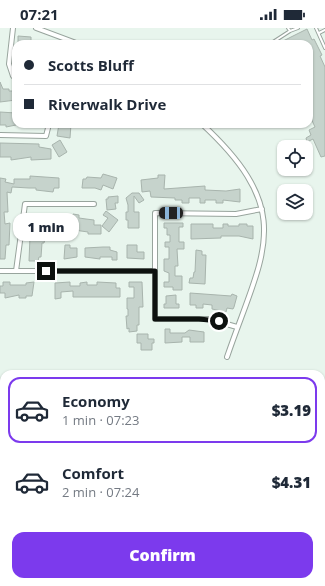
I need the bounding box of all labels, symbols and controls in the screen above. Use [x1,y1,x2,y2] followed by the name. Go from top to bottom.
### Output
[20,4,59,24] text: 07:21
[48,55,134,75] text: Scotts Bluff
[48,94,166,114] text: Riverwalk Drive
[277,140,313,220] map controls
[277,140,313,176] button: locate
[277,184,313,220] button: layers
[159,207,183,219] car
[13,213,79,241] callout: 1 min
[28,218,64,236] text: 1 min
[37,262,55,280] route end
[210,312,228,330] route start
[62,391,130,411] text: Economy
[14,392,50,428] icon: car
[272,400,311,420] text: $3.19
[62,411,139,429] text: 1 min · 07:23
[62,463,124,483] text: Comfort
[14,464,50,500] icon: car
[272,472,311,492] text: $4.31
[62,483,139,501] text: 2 min · 07:24
[12,532,313,578] button: Confirm

